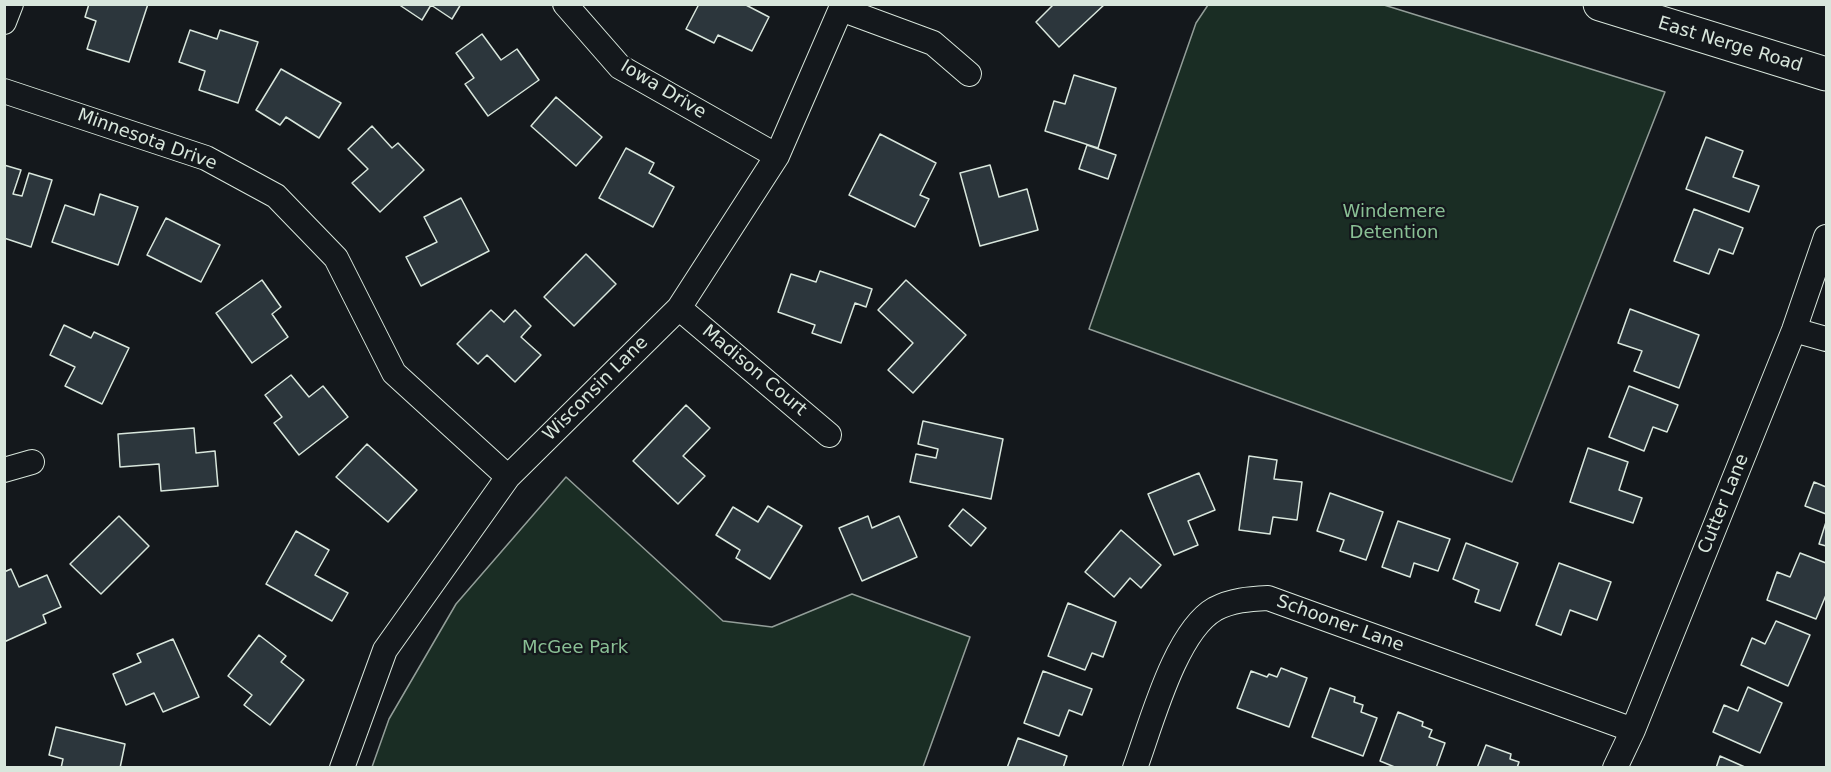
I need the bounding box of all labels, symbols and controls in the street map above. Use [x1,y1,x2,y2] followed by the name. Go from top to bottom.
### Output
[1655,13,1805,77] street label: East Nerge Road
[616,56,710,124] street label: Iowa Drive
[74,105,220,175] street label: Minnesota Drive
[1343,201,1445,244] park label: Windemere Detention
[697,321,811,421] street label: Madison Court
[539,332,653,446] street label: Wisconsin Lane
[1694,451,1754,557] street label: Cutter Lane
[1273,591,1407,657] street label: Schooner Lane
[522,637,628,659] park label: McGee Park

